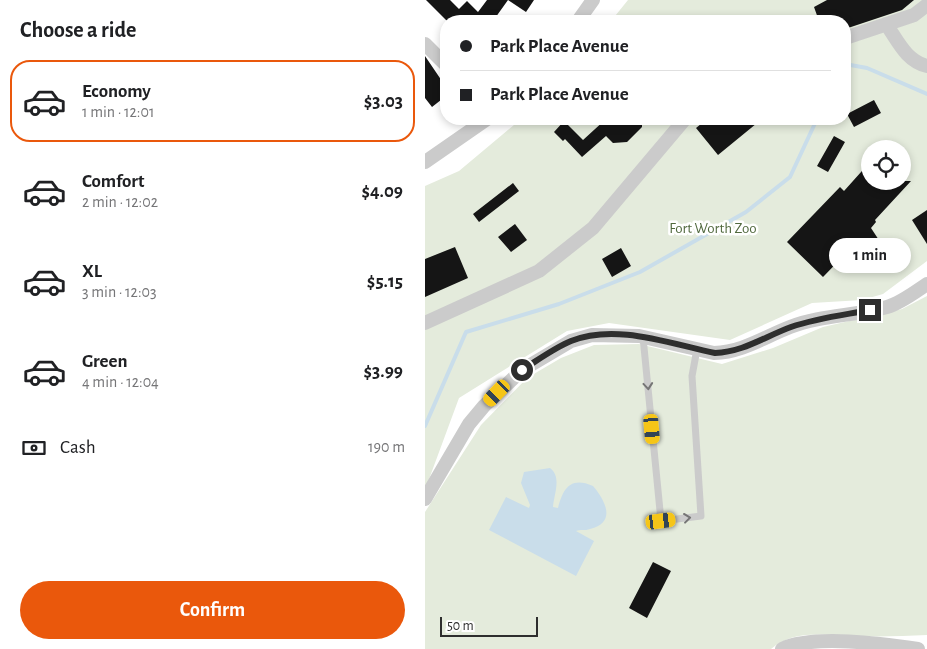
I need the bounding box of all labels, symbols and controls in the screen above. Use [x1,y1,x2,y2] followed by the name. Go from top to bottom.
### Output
[20,19,136,41] text: Choose a ride
[490,37,629,56] text: Park Place Avenue
[22,79,67,124] icon: car
[82,82,151,101] text: Economy
[490,85,629,104] text: Park Place Avenue
[364,92,403,111] text: $3.03
[82,104,154,120] text: 1 min · 12:01
[861,140,911,190] map controls
[861,140,911,190] button: locate
[22,169,67,214] icon: car
[82,172,144,191] text: Comfort
[361,182,403,201] text: $4.09
[82,194,158,210] text: 2 min · 12:02
[669,221,757,236] park label: Fort Worth Zoo
[829,238,911,272] callout: 1 min
[853,247,887,263] text: 1 min
[22,259,67,304] icon: car
[82,262,102,281] text: XL
[367,272,403,291] text: $5.15
[82,284,157,300] text: 3 min · 12:03
[859,299,881,321] route end
[22,349,67,394] icon: car
[82,352,128,371] text: Green
[511,359,533,381] route start
[364,362,403,381] text: $3.99
[82,374,159,390] text: 4 min · 12:04
[481,377,512,409] car
[642,382,653,390] one-way arrow
[643,413,660,445] car
[20,434,48,462] icon: cash
[60,438,96,457] text: Cash
[368,439,405,455] text: 190 m
[645,512,676,530] car
[683,513,691,524] one-way arrow
[20,581,405,639] button: Confirm
[440,614,537,637] scale bar
[447,619,474,633] text: 50 m

